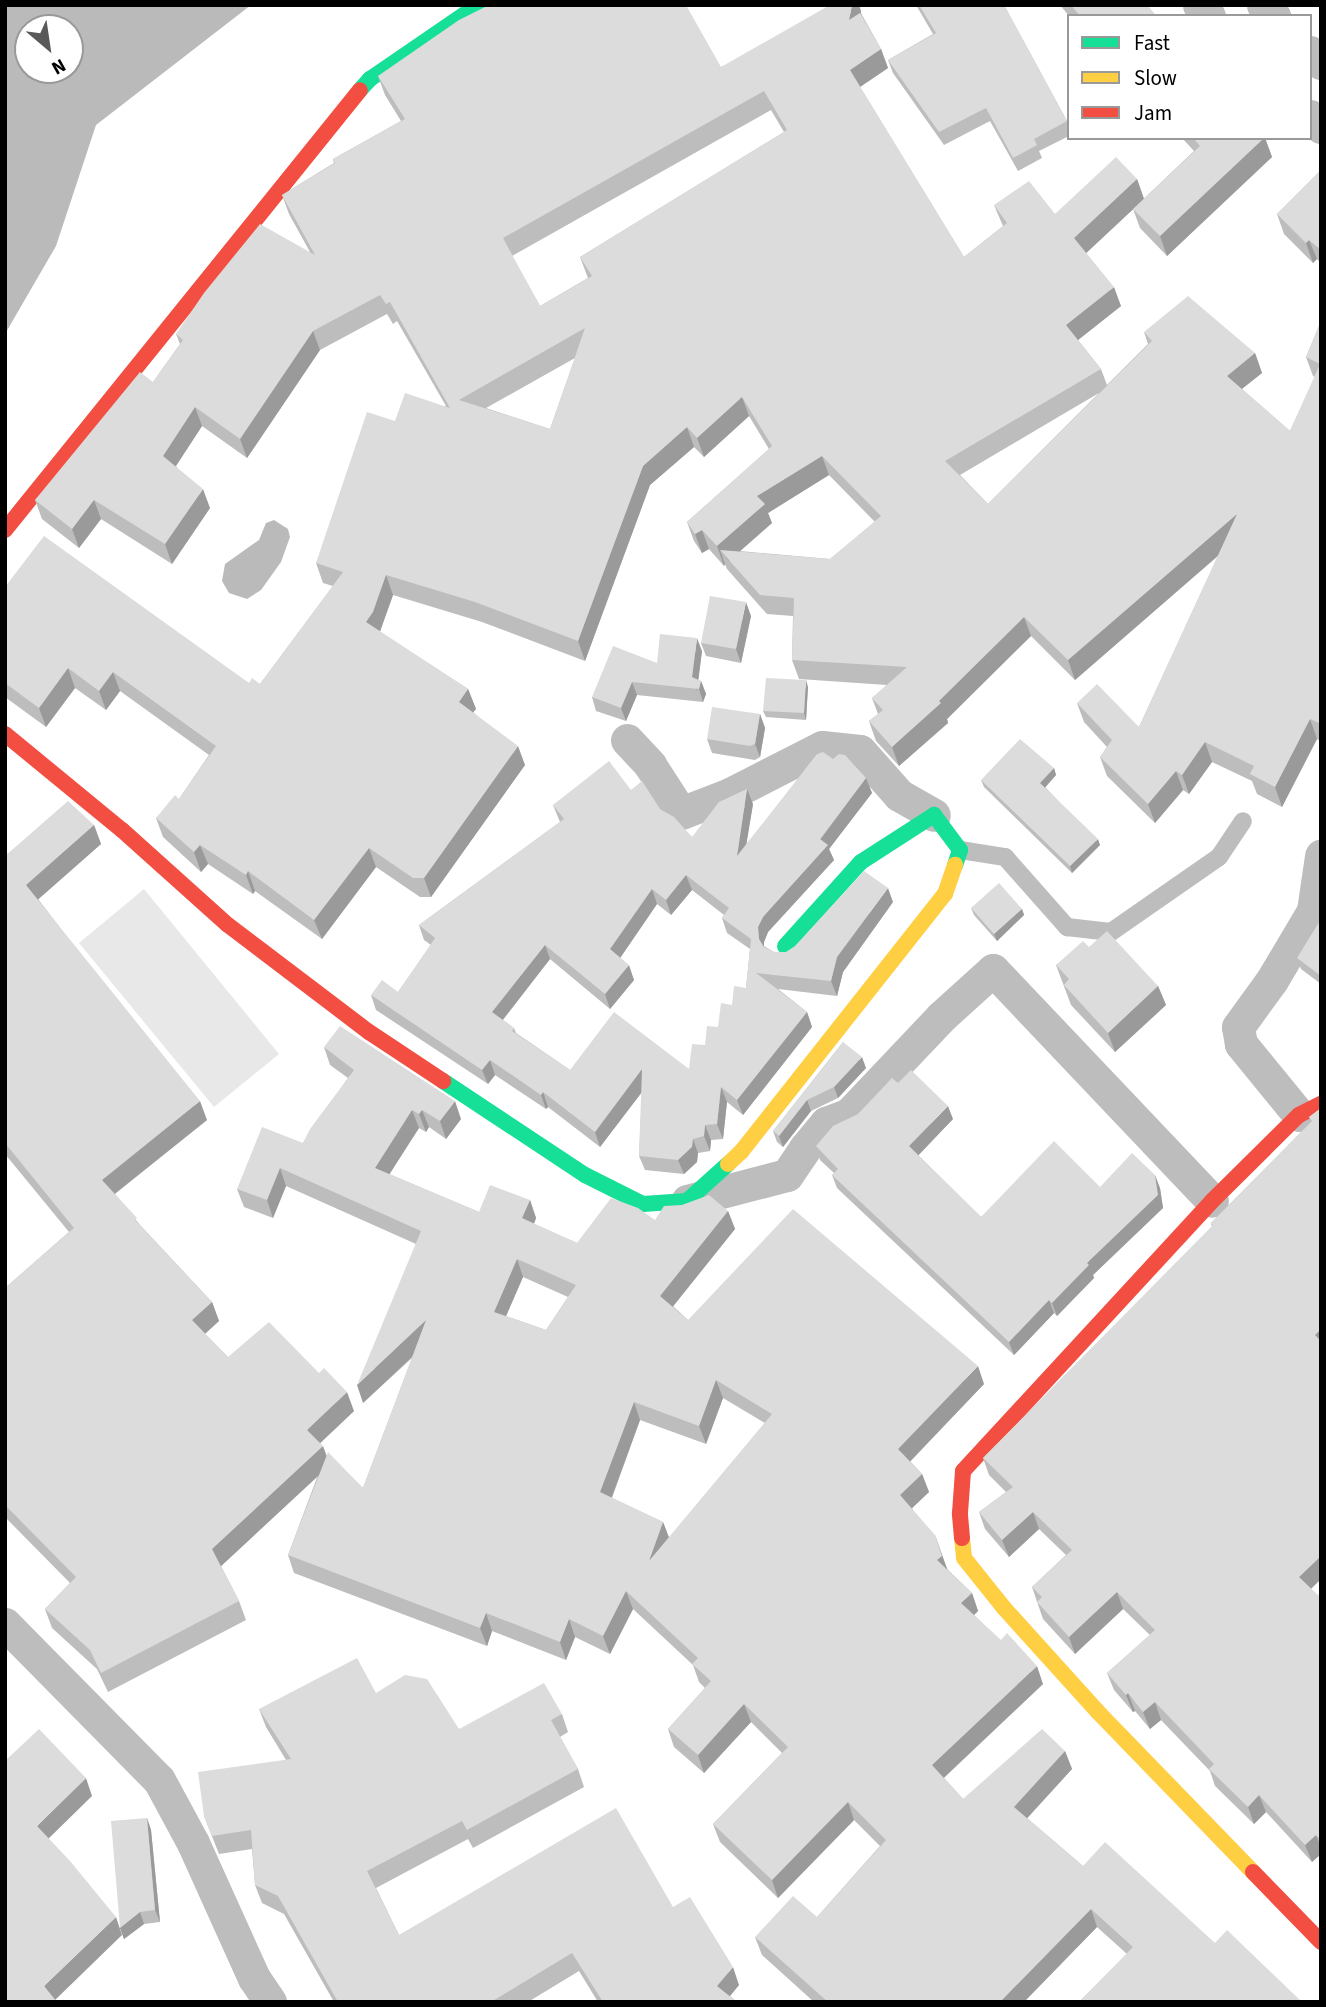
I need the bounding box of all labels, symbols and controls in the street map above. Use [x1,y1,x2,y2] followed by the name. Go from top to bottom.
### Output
[14,14,84,84] north arrow
[1067,14,1312,140] legend
[1134,28,1170,58] text: Fast
[46,51,71,81] text: N
[1134,63,1177,93] text: Slow
[1134,98,1172,128] text: Jam

